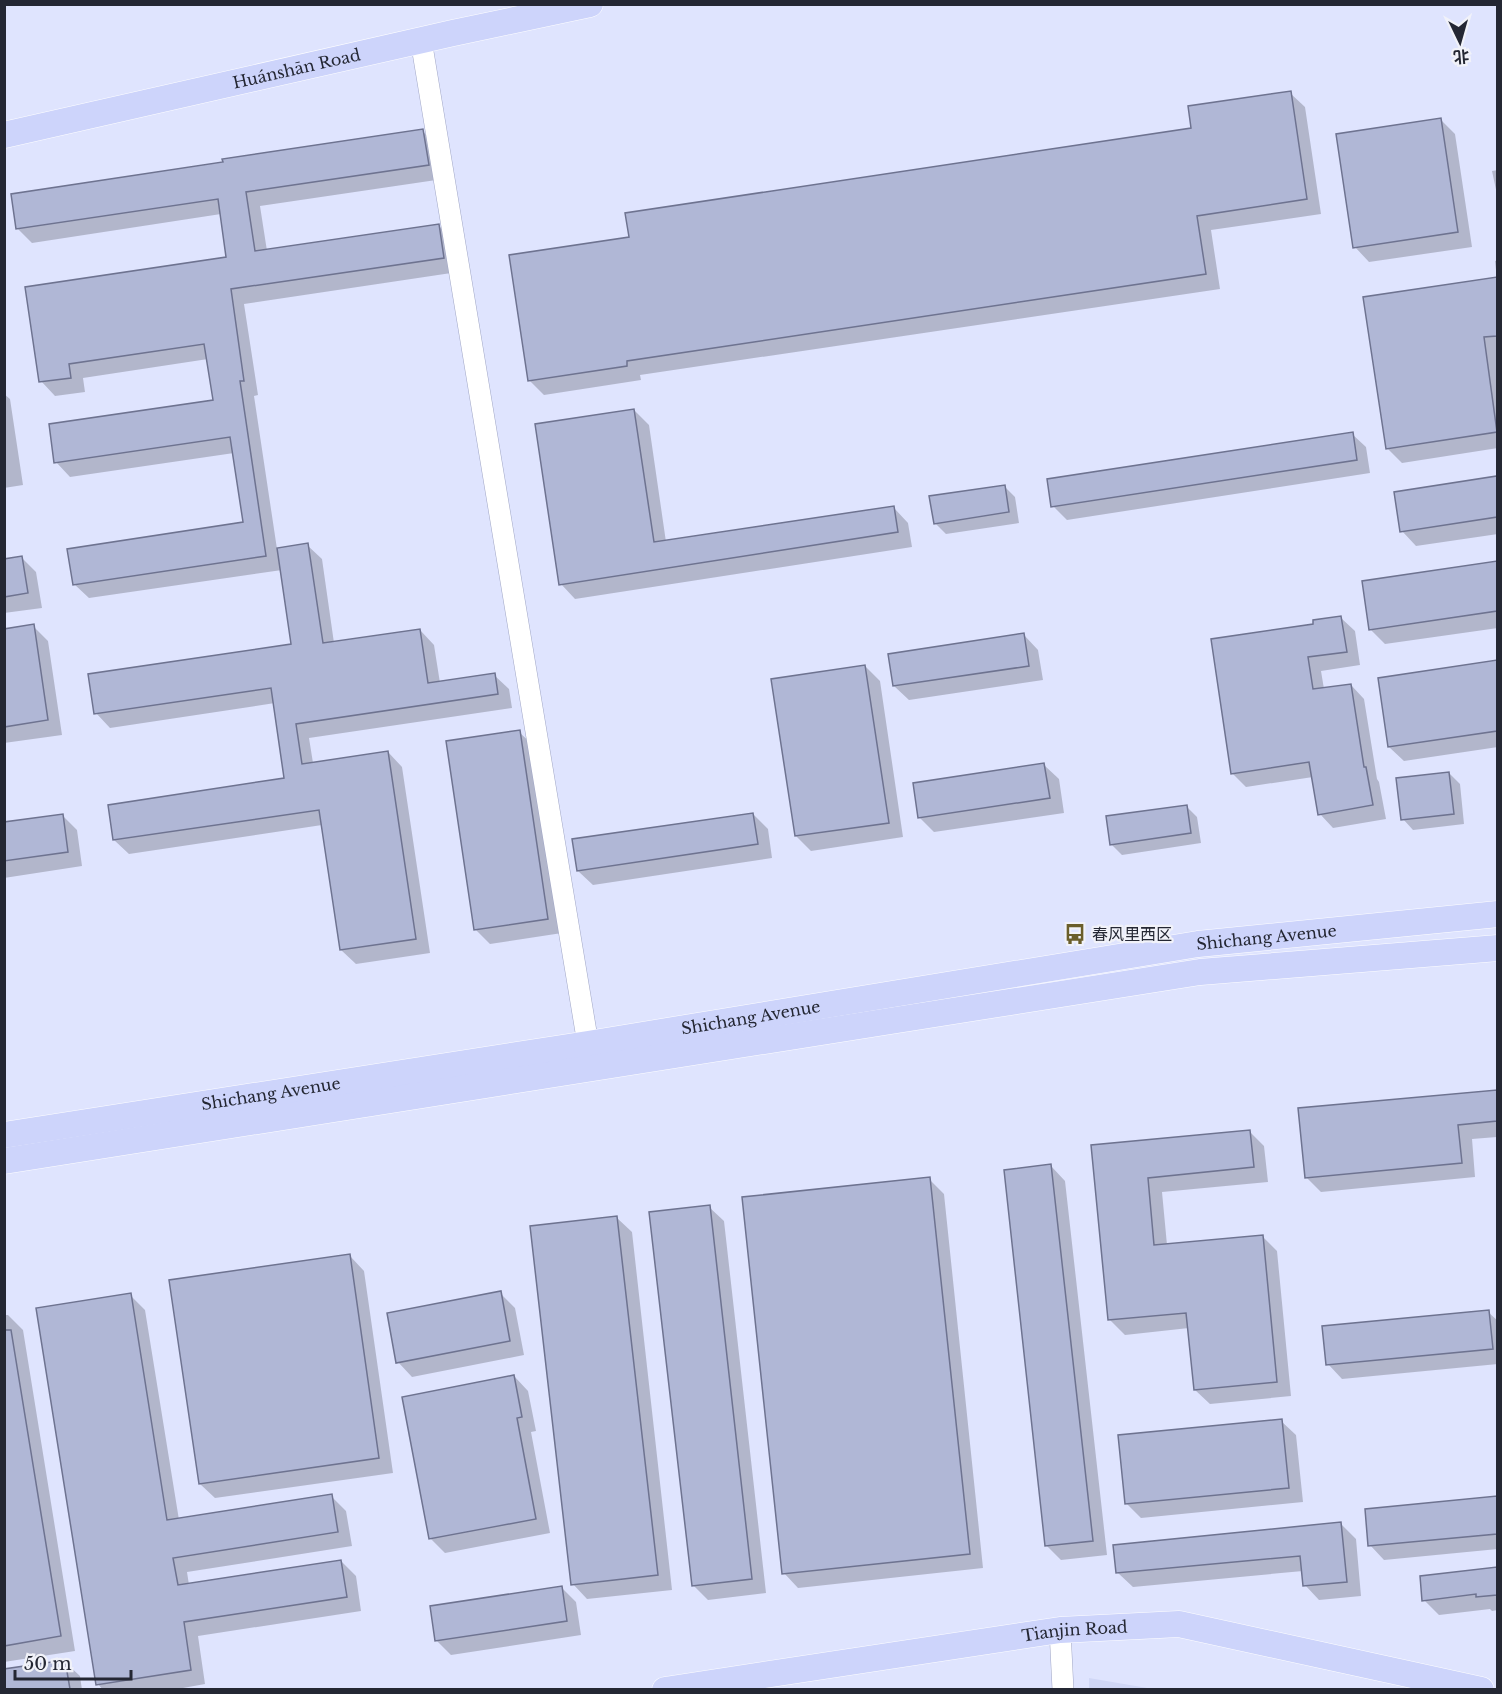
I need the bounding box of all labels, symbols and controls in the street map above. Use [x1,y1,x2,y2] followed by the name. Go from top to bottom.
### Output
[1430,12,1490,72] north arrow
[231,44,363,93] street label: Huánshān Road
[1452,46,1470,68] text: 北
[1195,920,1337,954] street label: Shichang Avenue
[1063,922,1087,946] bus stop icon: 春风里西区
[1092,924,1172,944] place label: 春风里西区
[680,996,822,1039] street label: Shichang Avenue
[200,1073,342,1114] street label: Shichang Avenue
[1020,1617,1128,1646] street label: Tianjin Road
[15,1643,130,1681] scale bar
[24,1653,72,1675] text: 50 m

